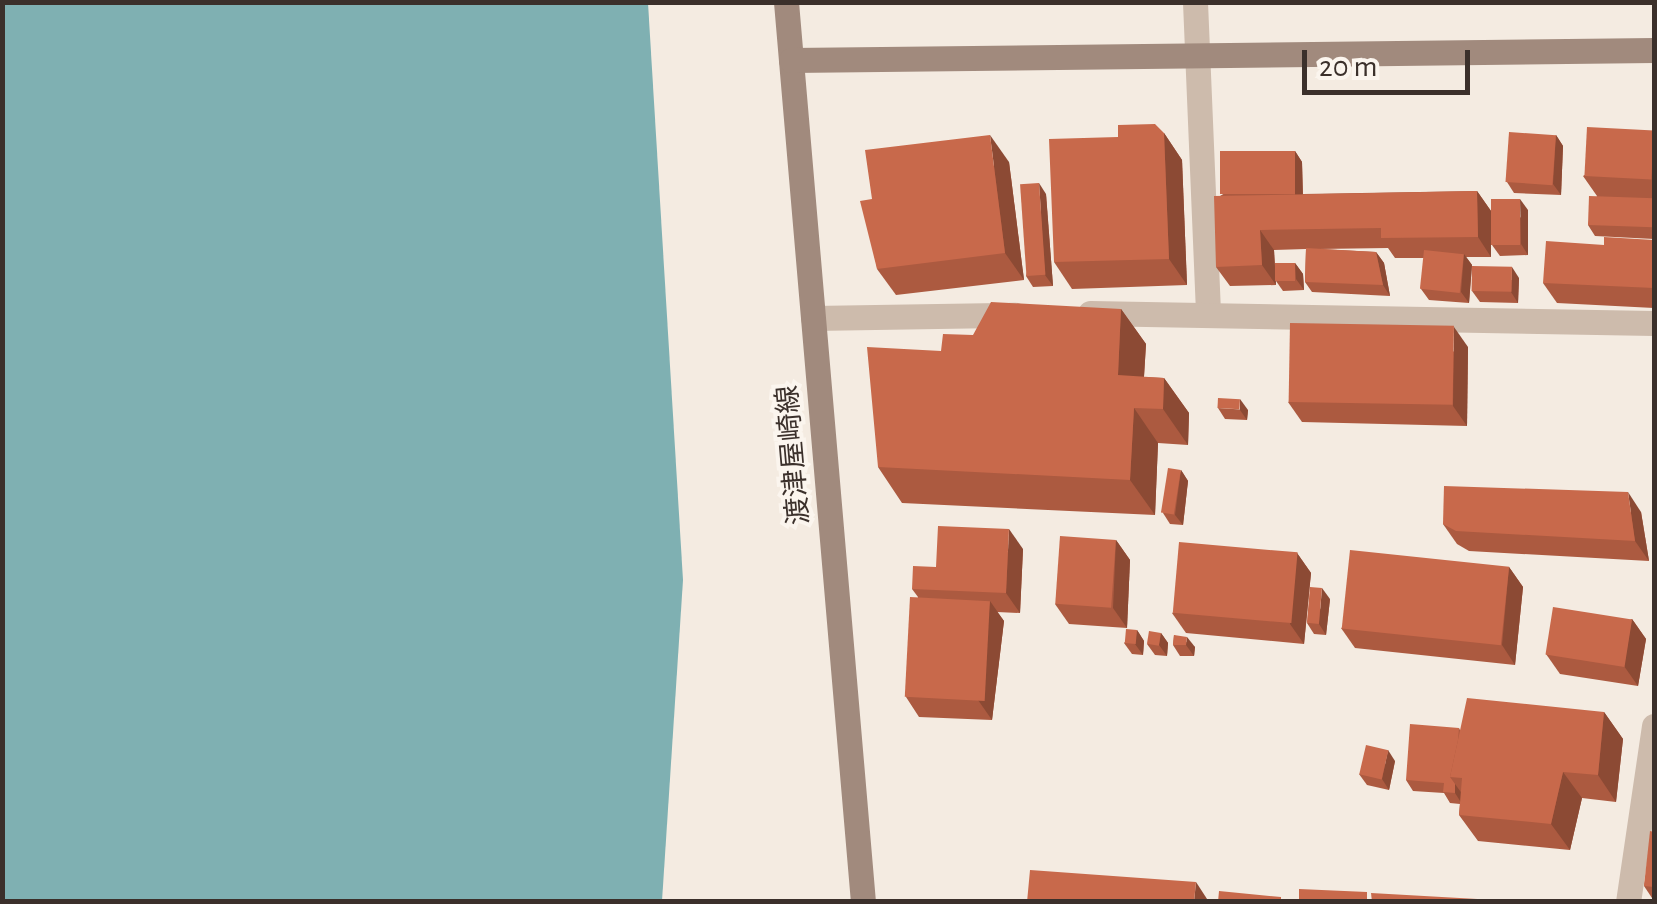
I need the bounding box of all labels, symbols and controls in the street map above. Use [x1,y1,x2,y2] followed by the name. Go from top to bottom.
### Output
[1307,30,1474,92] scale bar
[1319,52,1377,82] text: 20 m
[771,384,817,526] street label: 渡津屋崎線

